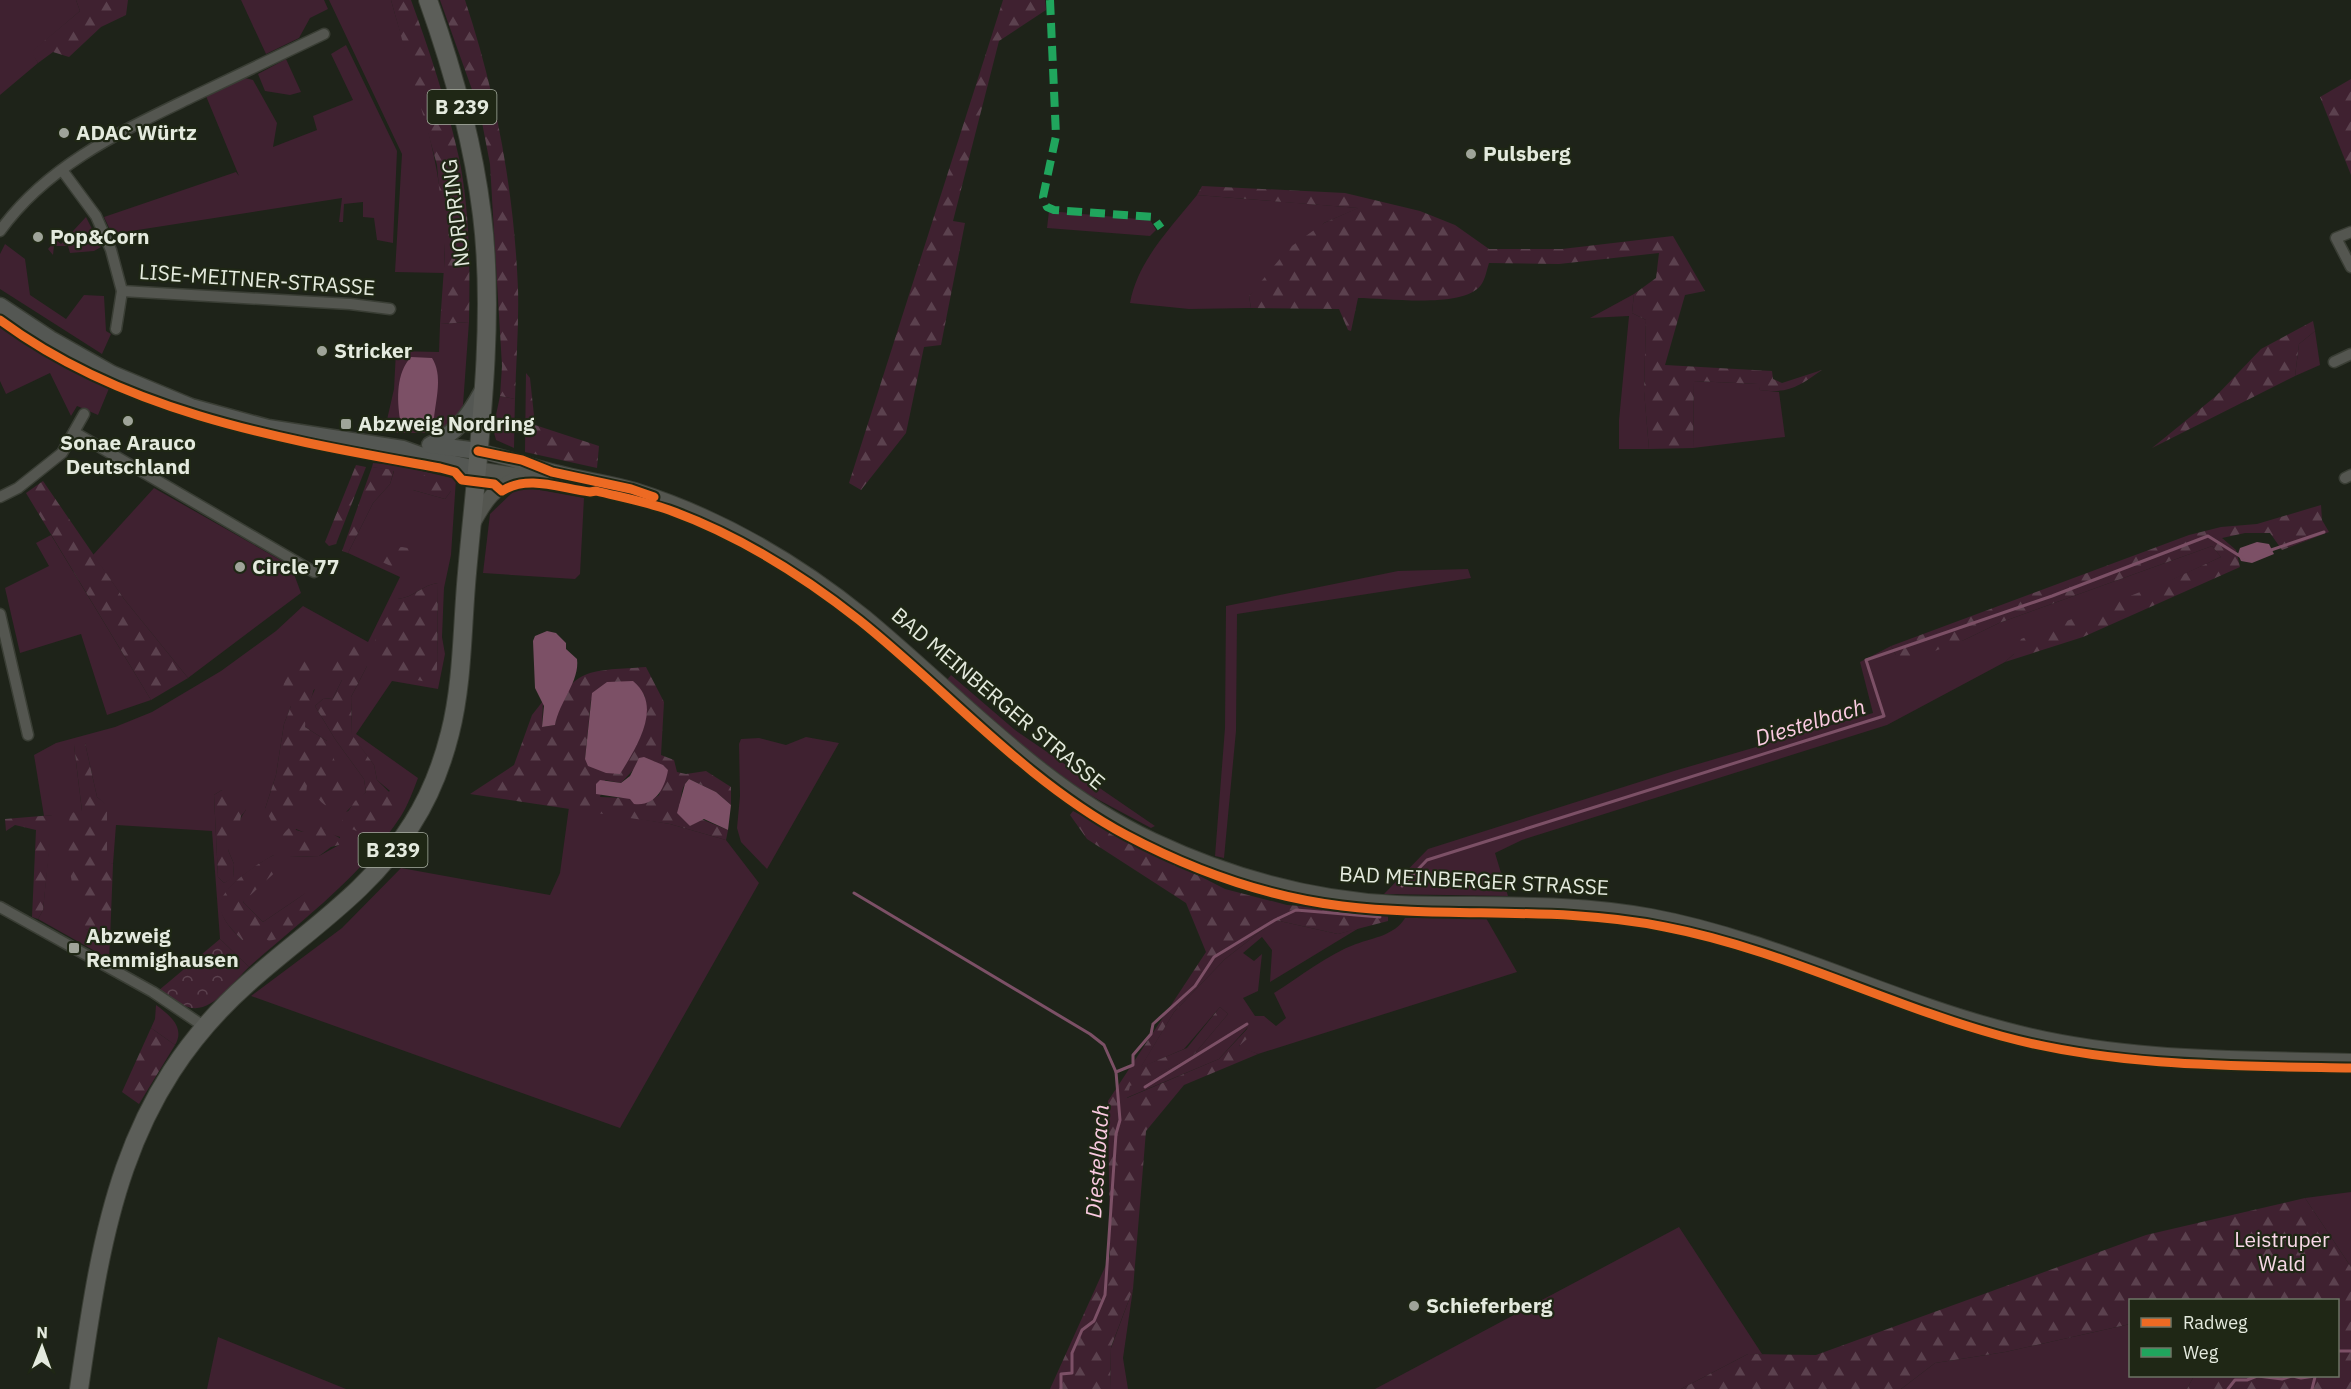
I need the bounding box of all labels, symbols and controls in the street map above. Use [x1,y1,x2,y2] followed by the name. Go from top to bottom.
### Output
[428,90,496,124] road number: B 239
[76,118,197,146] place label: ADAC Würtz
[57,126,71,140] marker: ADAC Würtz
[1483,139,1571,167] place label: Pulsberg
[1464,147,1478,161] marker: Pulsberg
[434,158,476,269] street label: NORDRING
[50,222,150,250] place label: Pop&Corn
[31,230,45,244] marker: Pop&Corn
[138,257,376,301] street label: LISE-MEITNER-STRASSE
[334,336,413,364] place label: Stricker
[315,344,329,358] marker: Stricker
[358,409,535,437] place label: Abzweig Nordring
[121,414,135,428] marker: Sonae Arauco Deutschland
[339,417,353,431] marker: Abzweig Nordring
[60,428,196,480] place label: Sonae Arauco Deutschland
[252,552,339,580] place label: Circle 77
[233,560,247,574] marker: Circle 77
[886,601,1111,796] street label: BAD MEINBERGER STRASSE
[1751,691,1869,752] water label: Diestelbach
[358,833,428,867] road number: B 239
[1338,859,1610,901] street label: BAD MEINBERGER STRASSE
[86,921,239,973] place label: Abzweig Remmighausen
[67,941,81,955] marker: Abzweig Remmighausen
[1078,1103,1115,1219] water label: Diestelbach
[2234,1225,2330,1277] park label: Leistruper Wald
[1426,1291,1553,1319] place label: Schieferberg
[1407,1299,1421,1313] marker: Schieferberg
[2129,1299,2339,1377] legend
[2183,1311,2248,1334] text: Radweg
[12,1317,72,1377] north arrow
[36,1322,48,1342] text: N
[2183,1341,2219,1364] text: Weg

